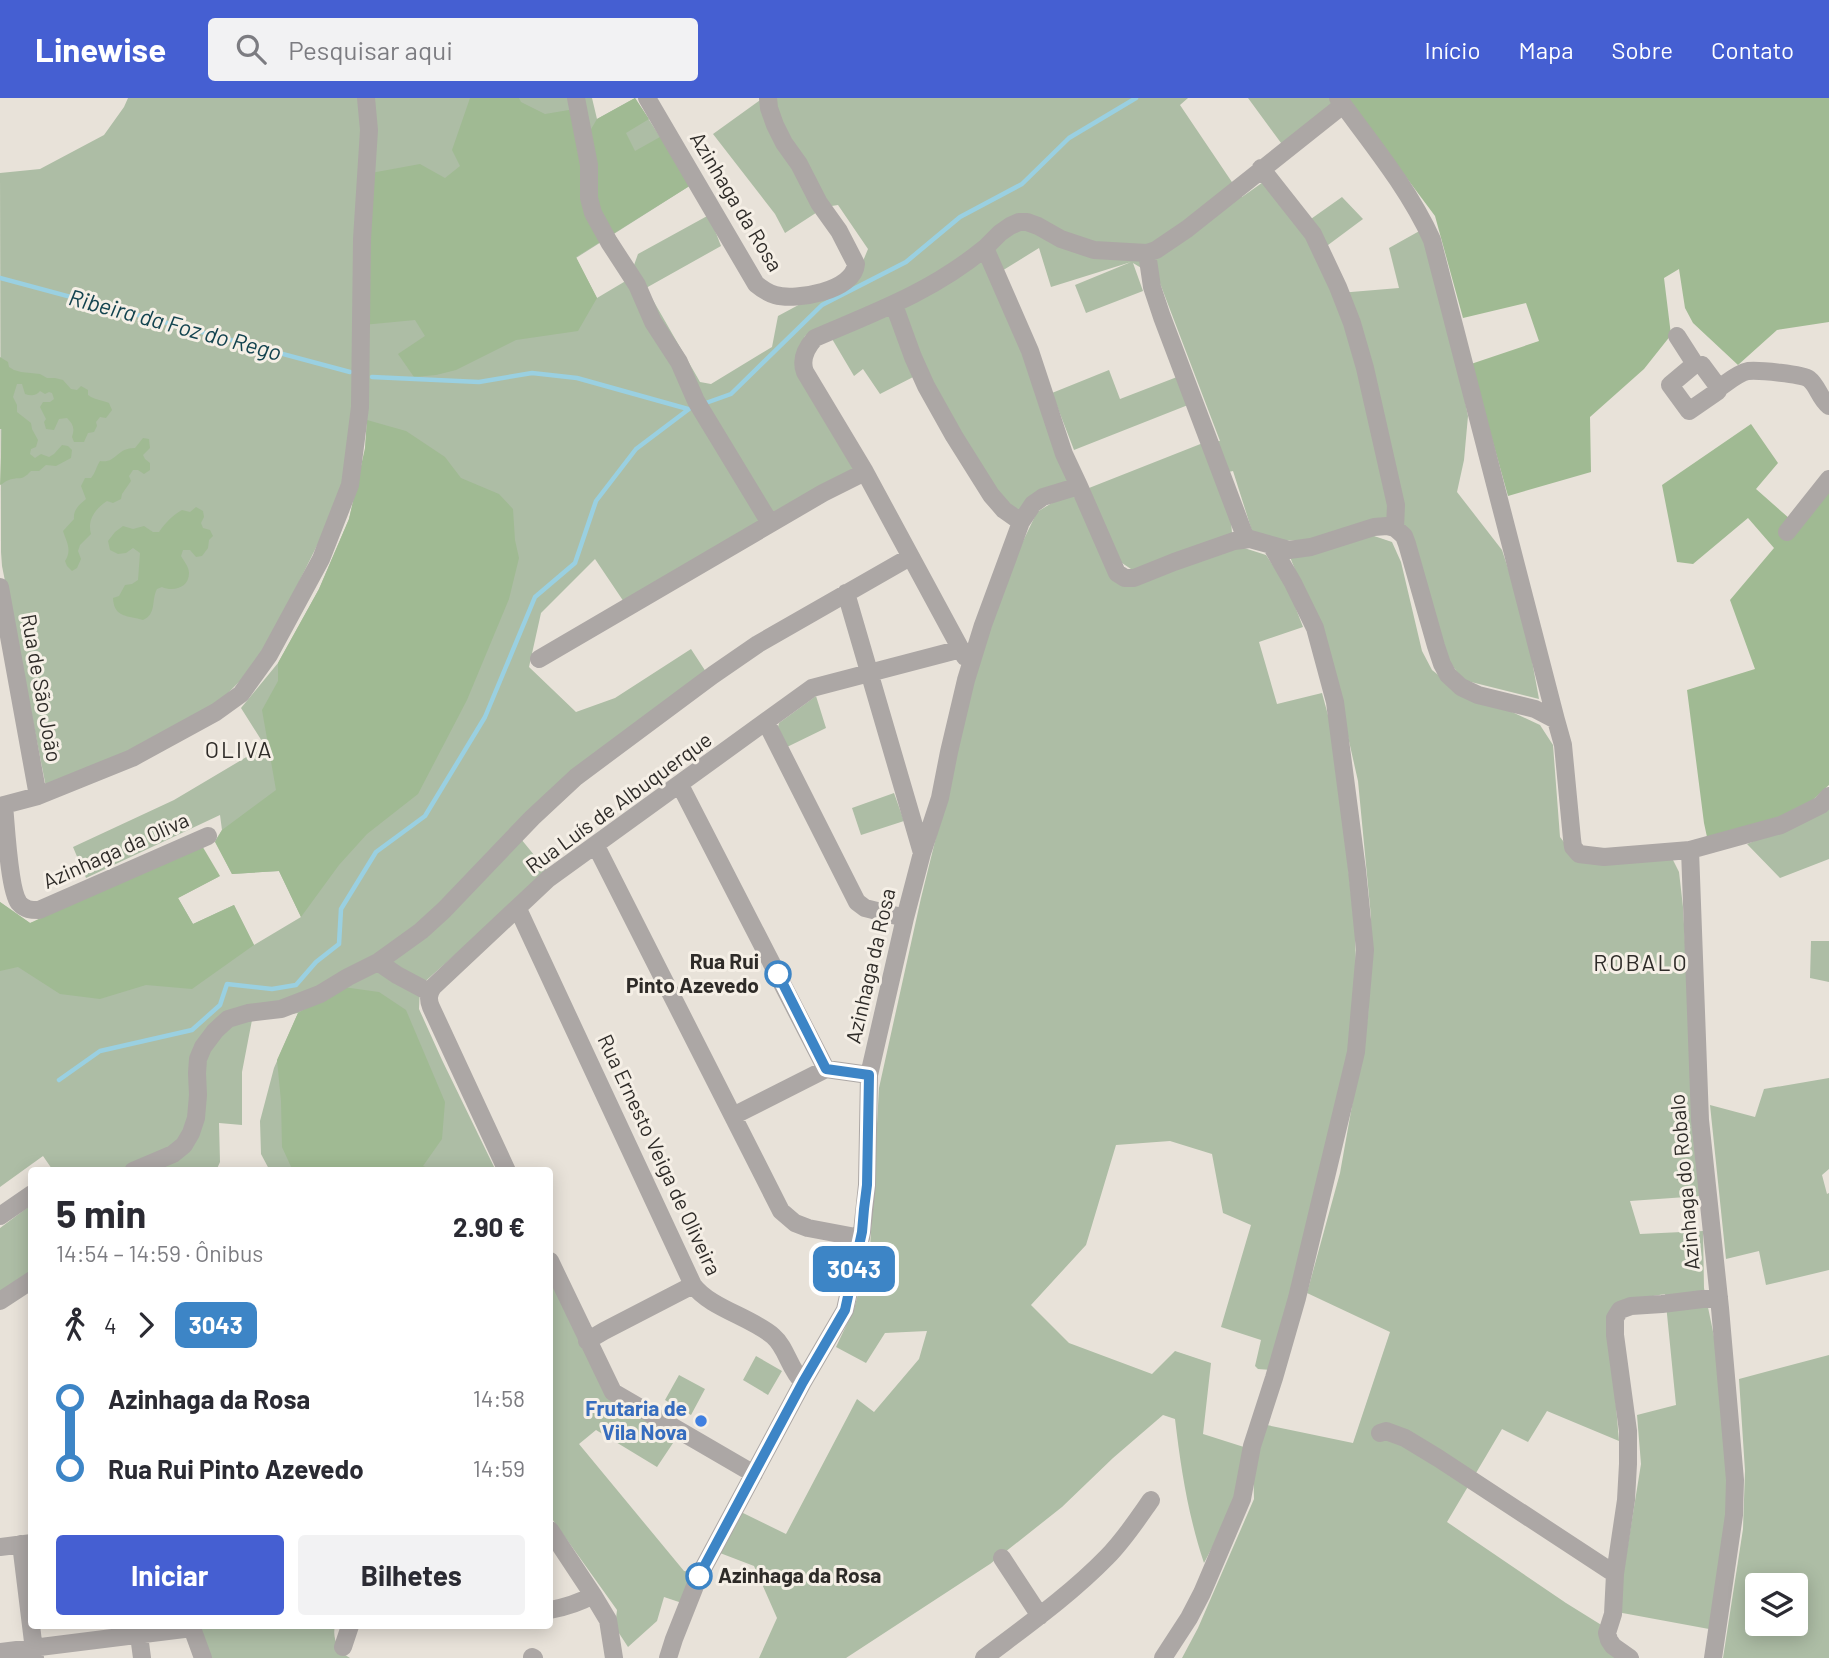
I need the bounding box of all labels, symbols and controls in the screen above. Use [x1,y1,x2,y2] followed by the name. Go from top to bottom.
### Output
[208,18,698,81] search box
[35,29,166,69] text: Linewise
[232,30,270,68] icon: search
[288,34,453,65] text: Pesquisar aqui
[1425,35,1481,64] text: Início
[1519,35,1573,64] text: Mapa
[1611,35,1673,64] text: Sobre
[1711,35,1794,64] text: Contato
[686,127,789,276] street label: Azinhaga da Rosa
[66,282,285,366] water label: Ribeira da Foz do Rego
[17,612,68,764] street label: Rua de São João
[520,726,716,878] street label: Rua Luís de Albuquerque
[205,735,273,763] district label: OLIVA
[39,806,192,893] street label: Azinhaga da Oliva
[840,886,900,1046] street label: Azinhaga da Rosa
[626,948,759,997] place label: Rua Rui Pinto Azevedo
[1593,948,1689,976] district label: ROBALO
[765,961,791,987] marker: Rua Rui Pinto Azevedo
[593,1030,727,1279] street label: Rua Ernesto Veiga de Oliveira
[1663,1093,1704,1271] street label: Azinhaga do Robalo
[56,1190,146,1236] text: 5 min
[453,1211,525,1242] text: 2.90 €
[56,1239,263,1267] text: 14:54 – 14:59 · Ônibus
[805,1246,903,1292] line badge: 3043
[827,1254,881,1283] text: 3043
[56,1306,94,1344] icon: walk
[127,1306,165,1344] icon: forward
[189,1310,243,1339] text: 3043
[104,1311,117,1339] text: 4
[108,1383,310,1414] text: Azinhaga da Rosa
[473,1384,525,1412] text: 14:58
[585,1395,687,1444] place label: Frutaria de Vila Nova
[693,1413,709,1429] marker: Frutaria de Vila Nova
[108,1453,364,1484] text: Rua Rui Pinto Azevedo
[473,1454,525,1482] text: 14:59
[56,1535,284,1615] button: Iniciar
[298,1535,525,1615] button: Bilhetes
[718,1562,881,1587] place label: Azinhaga da Rosa
[686,1563,712,1589] marker: Azinhaga da Rosa
[1745,1573,1808,1636] map controls
[1745,1573,1808,1636] button: layers

